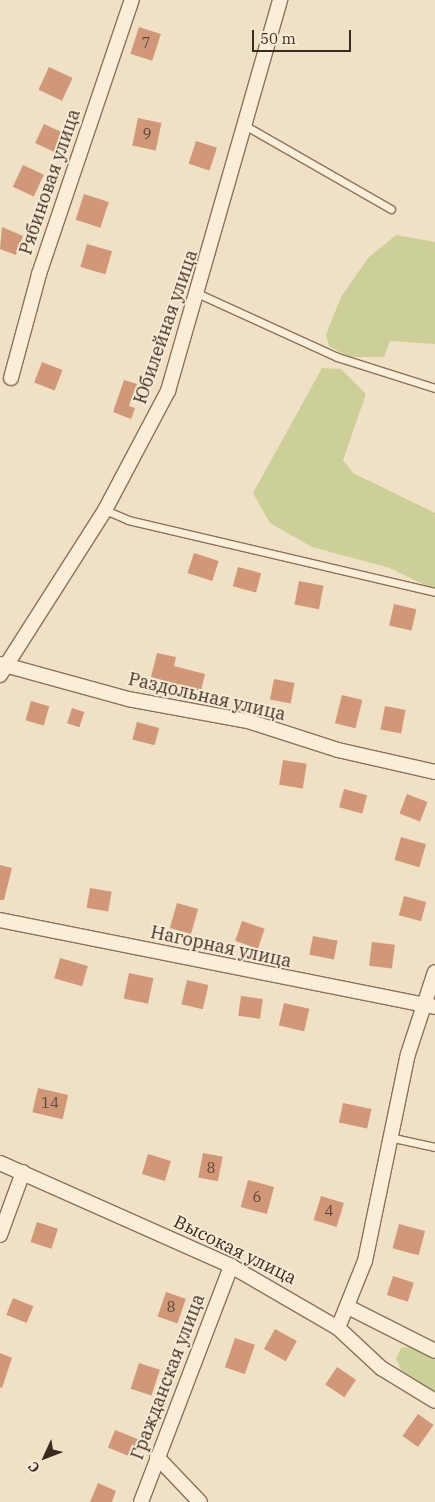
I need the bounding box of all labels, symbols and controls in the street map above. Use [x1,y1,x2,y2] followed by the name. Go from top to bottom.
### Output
[255,20,354,52] scale bar
[260,29,296,48] text: 50 m
[142,34,150,52] house number: 7
[15,106,85,258] street label: Рябиновая улица
[143,125,151,143] house number: 9
[129,247,203,407] street label: Юбилейная улица
[126,668,288,726] street label: Раздольная улица
[149,922,293,972] street label: Нагорная улица
[41,1094,59,1112] house number: 14
[207,1159,215,1177] house number: 8
[253,1188,261,1206] house number: 6
[325,1202,333,1220] house number: 4
[170,1211,300,1289] street label: Высокая улица
[126,1291,210,1463] street label: Гражданская улица
[167,1298,175,1316] house number: 8
[20,1432,70,1482] north arrow
[24,1458,44,1477] text: С

